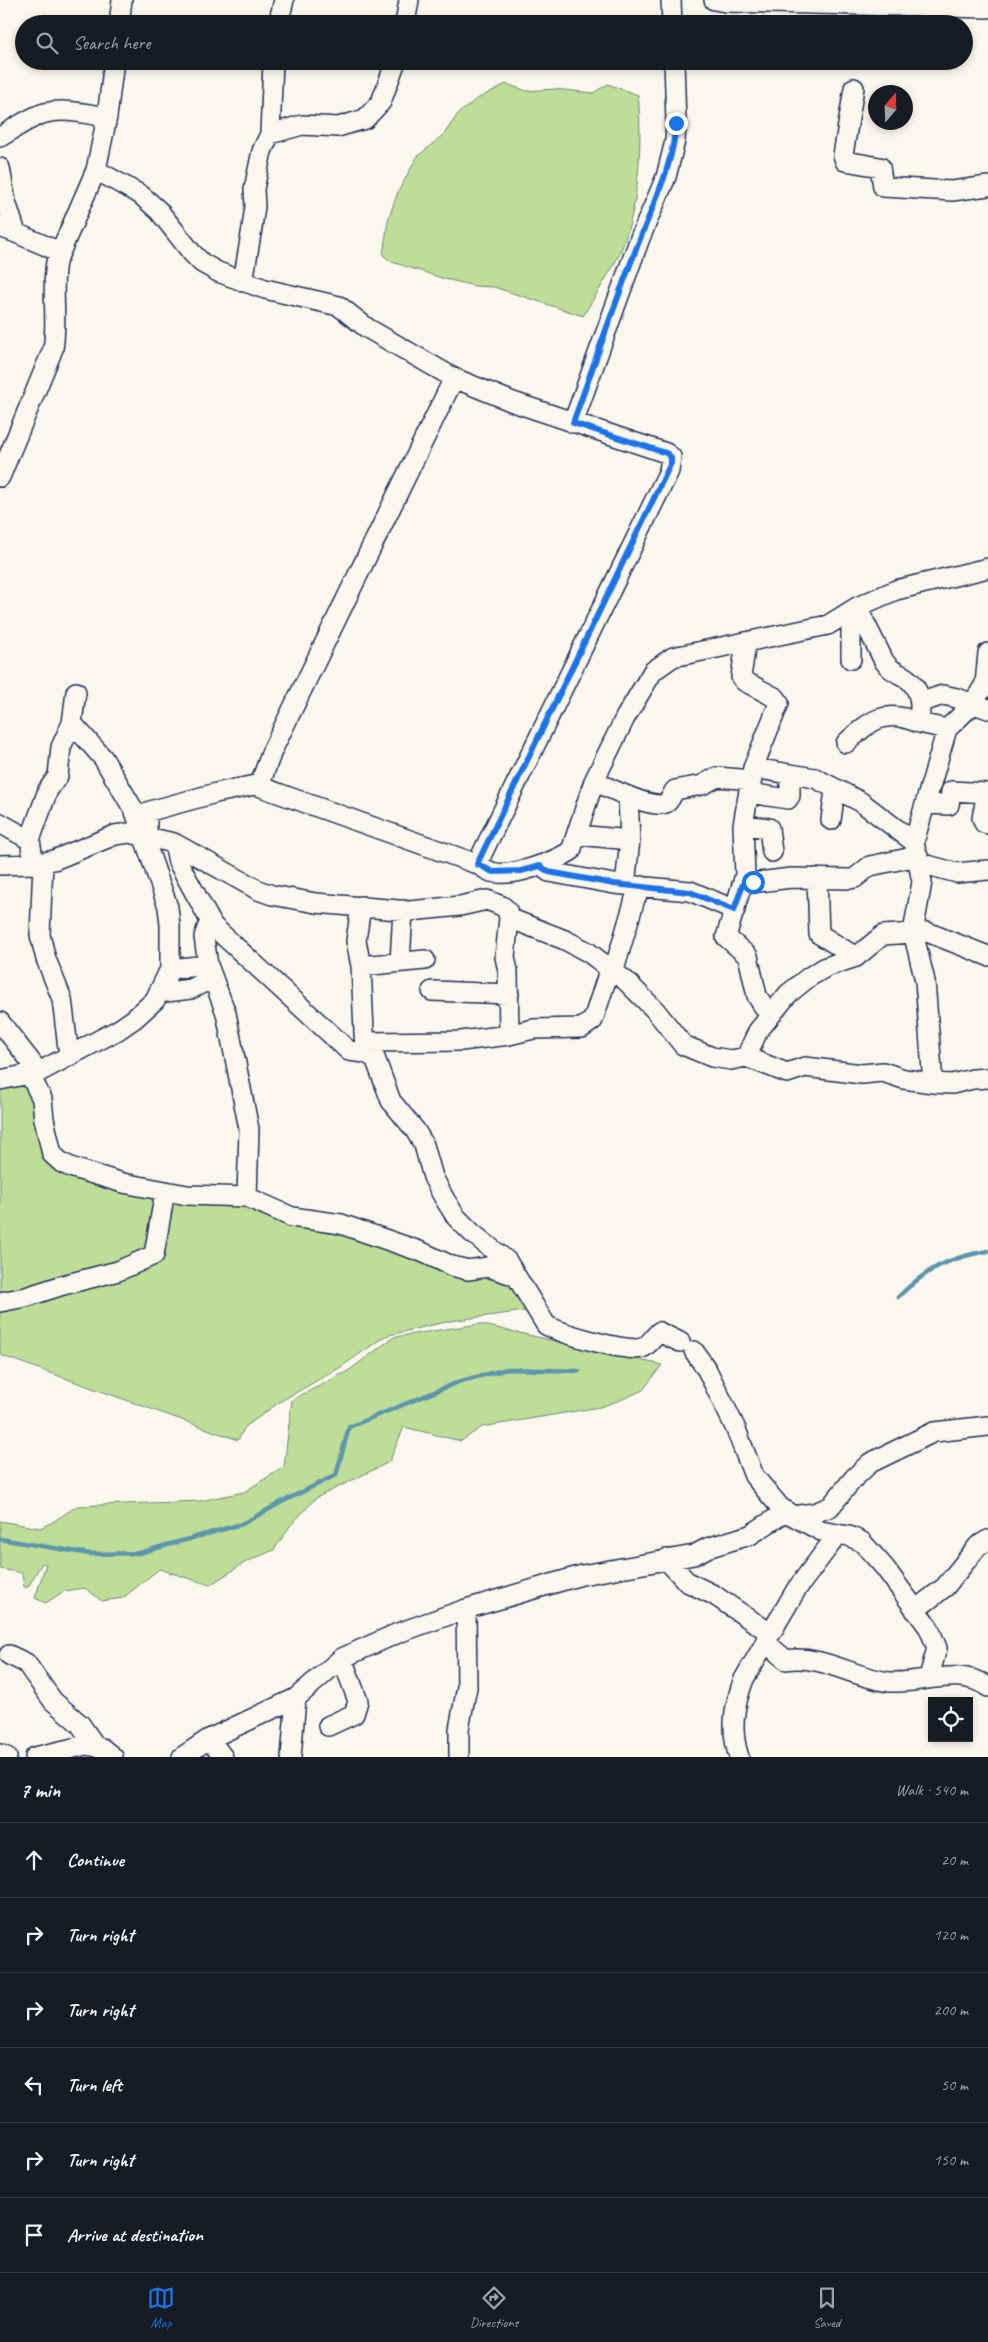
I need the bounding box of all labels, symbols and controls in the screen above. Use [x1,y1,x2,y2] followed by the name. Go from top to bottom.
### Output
[15,15,973,70] search box
[33,29,61,57] icon: search
[73,31,150,55] text: Search here
[868,85,913,130] north arrow
[665,112,688,135] route end
[742,871,765,894] route start
[928,1697,973,1742] map controls
[928,1697,973,1742] button: locate
[20,1777,60,1803] text: 7 min
[896,1780,968,1800] text: Walk · 540 m
[20,1846,48,1874] icon: ahead
[67,1848,124,1872] text: Continue
[941,1850,968,1870] text: 20 m
[20,1921,48,1949] icon: right
[67,1923,134,1947] text: Turn right
[934,1925,968,1945] text: 120 m
[20,1996,48,2024] icon: right
[67,1998,134,2022] text: Turn right
[934,2000,968,2020] text: 200 m
[20,2071,48,2099] icon: left
[67,2073,122,2097] text: Turn left
[941,2075,968,2095] text: 50 m
[20,2146,48,2174] icon: right
[67,2148,134,2172] text: Turn right
[934,2150,968,2170] text: 150 m
[20,2221,48,2249] icon: arrive
[67,2223,203,2247] text: Arrive at destination
[147,2284,175,2331] tab: Map
[470,2284,518,2331] tab: Directions
[813,2284,841,2331] tab: Saved

